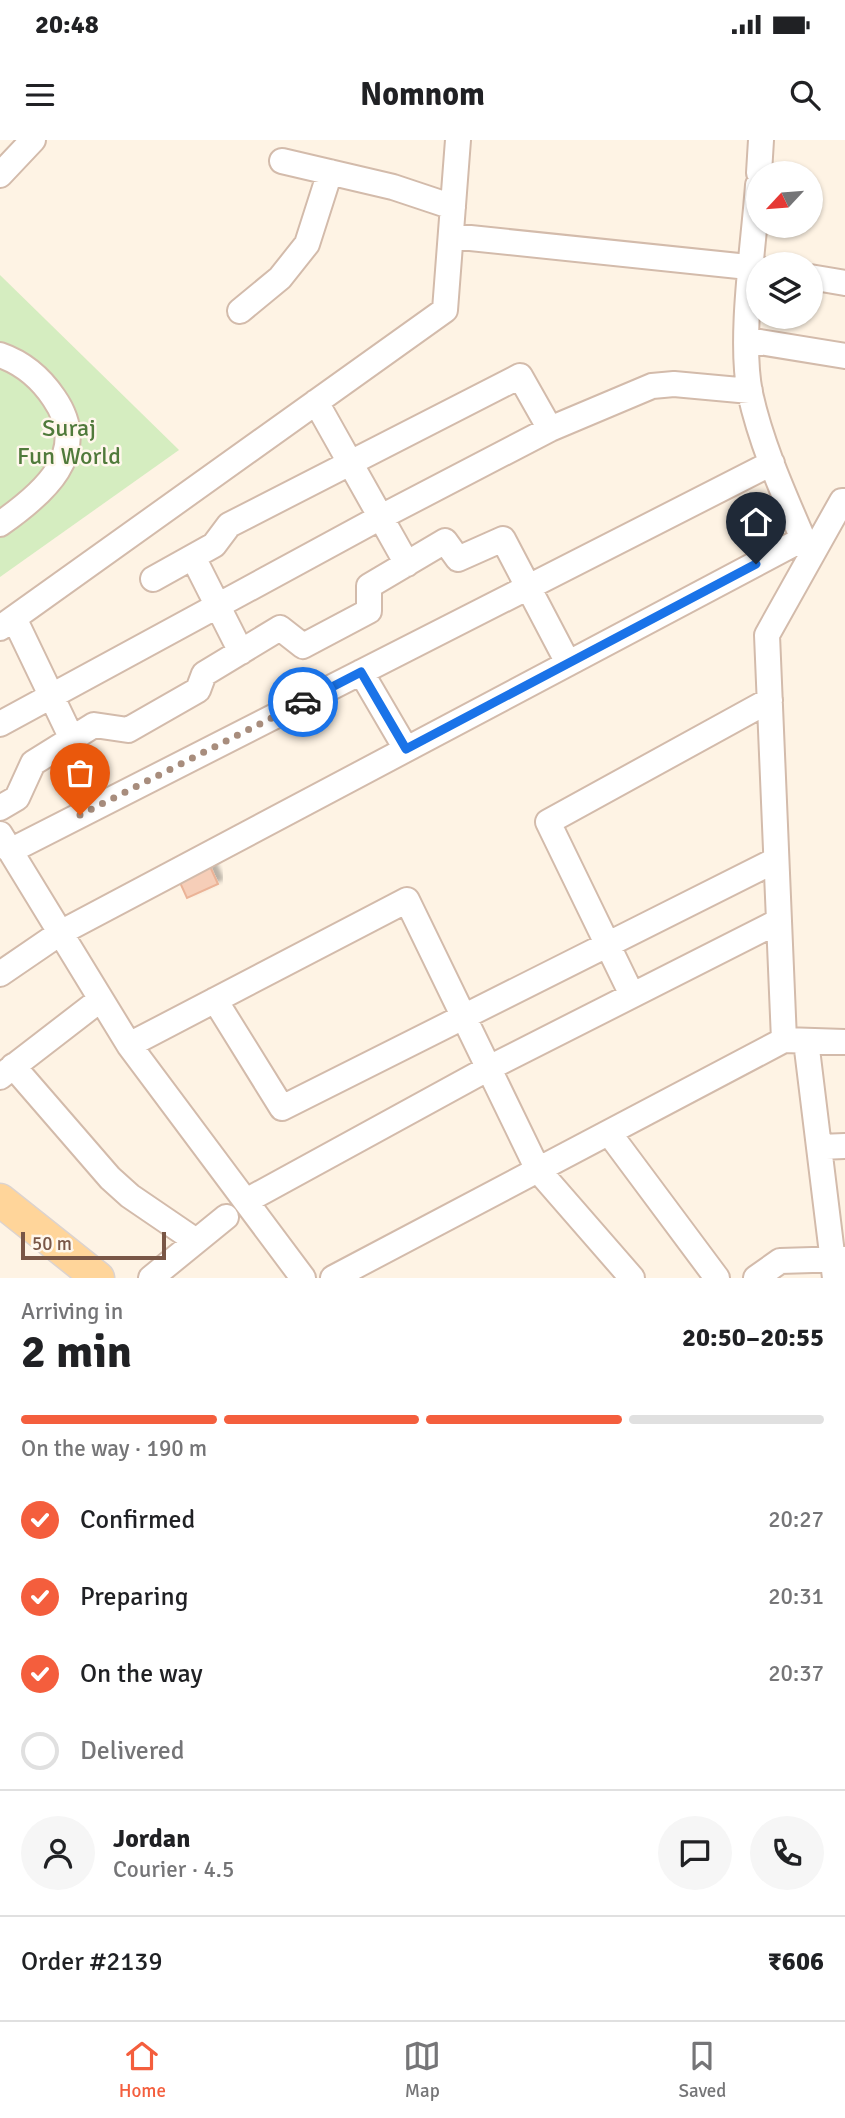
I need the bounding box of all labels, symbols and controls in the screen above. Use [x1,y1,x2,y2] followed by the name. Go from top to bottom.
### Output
[35,9,99,41] text: 20:48
[360,75,485,114] text: Nomnom
[21,76,59,114] icon: menu
[786,76,824,114] icon: search
[746,161,822,238] north arrow
[746,161,823,329] map controls
[746,252,823,329] button: layers
[17,413,121,471] park label: Suraj Fun World
[726,492,786,564] pin
[737,503,775,541] icon: home
[268,667,338,737] courier
[284,683,322,721] icon: car
[50,743,110,815] pin
[61,754,99,792] icon: bag
[21,1229,166,1261] scale bar
[32,1232,72,1256] text: 50 m
[21,1297,123,1326] text: Arriving in
[682,1322,824,1354] text: 20:50–20:55
[21,1324,132,1380] text: 2 min
[21,1434,207,1463] text: On the way · 190 m
[21,1501,59,1539] icon: check
[80,1504,195,1536] text: Confirmed
[768,1505,824,1534] text: 20:27
[21,1578,59,1616] icon: check
[80,1581,188,1613] text: Preparing
[768,1582,824,1611] text: 20:31
[21,1655,59,1693] icon: check
[80,1658,203,1690] text: On the way
[768,1659,824,1688] text: 20:37
[80,1735,185,1767] text: Delivered
[21,1816,95,1890] button: person
[658,1816,732,1890] button: chat
[750,1816,824,1890] button: phone
[113,1823,190,1855] text: Jordan
[113,1855,234,1884] text: Courier · 4.5
[21,1946,162,1978] text: Order #2139
[768,1946,824,1978] text: ₹606
[119,2037,166,2103] tab: Home
[403,2037,441,2103] tab: Map
[678,2037,726,2103] tab: Saved

